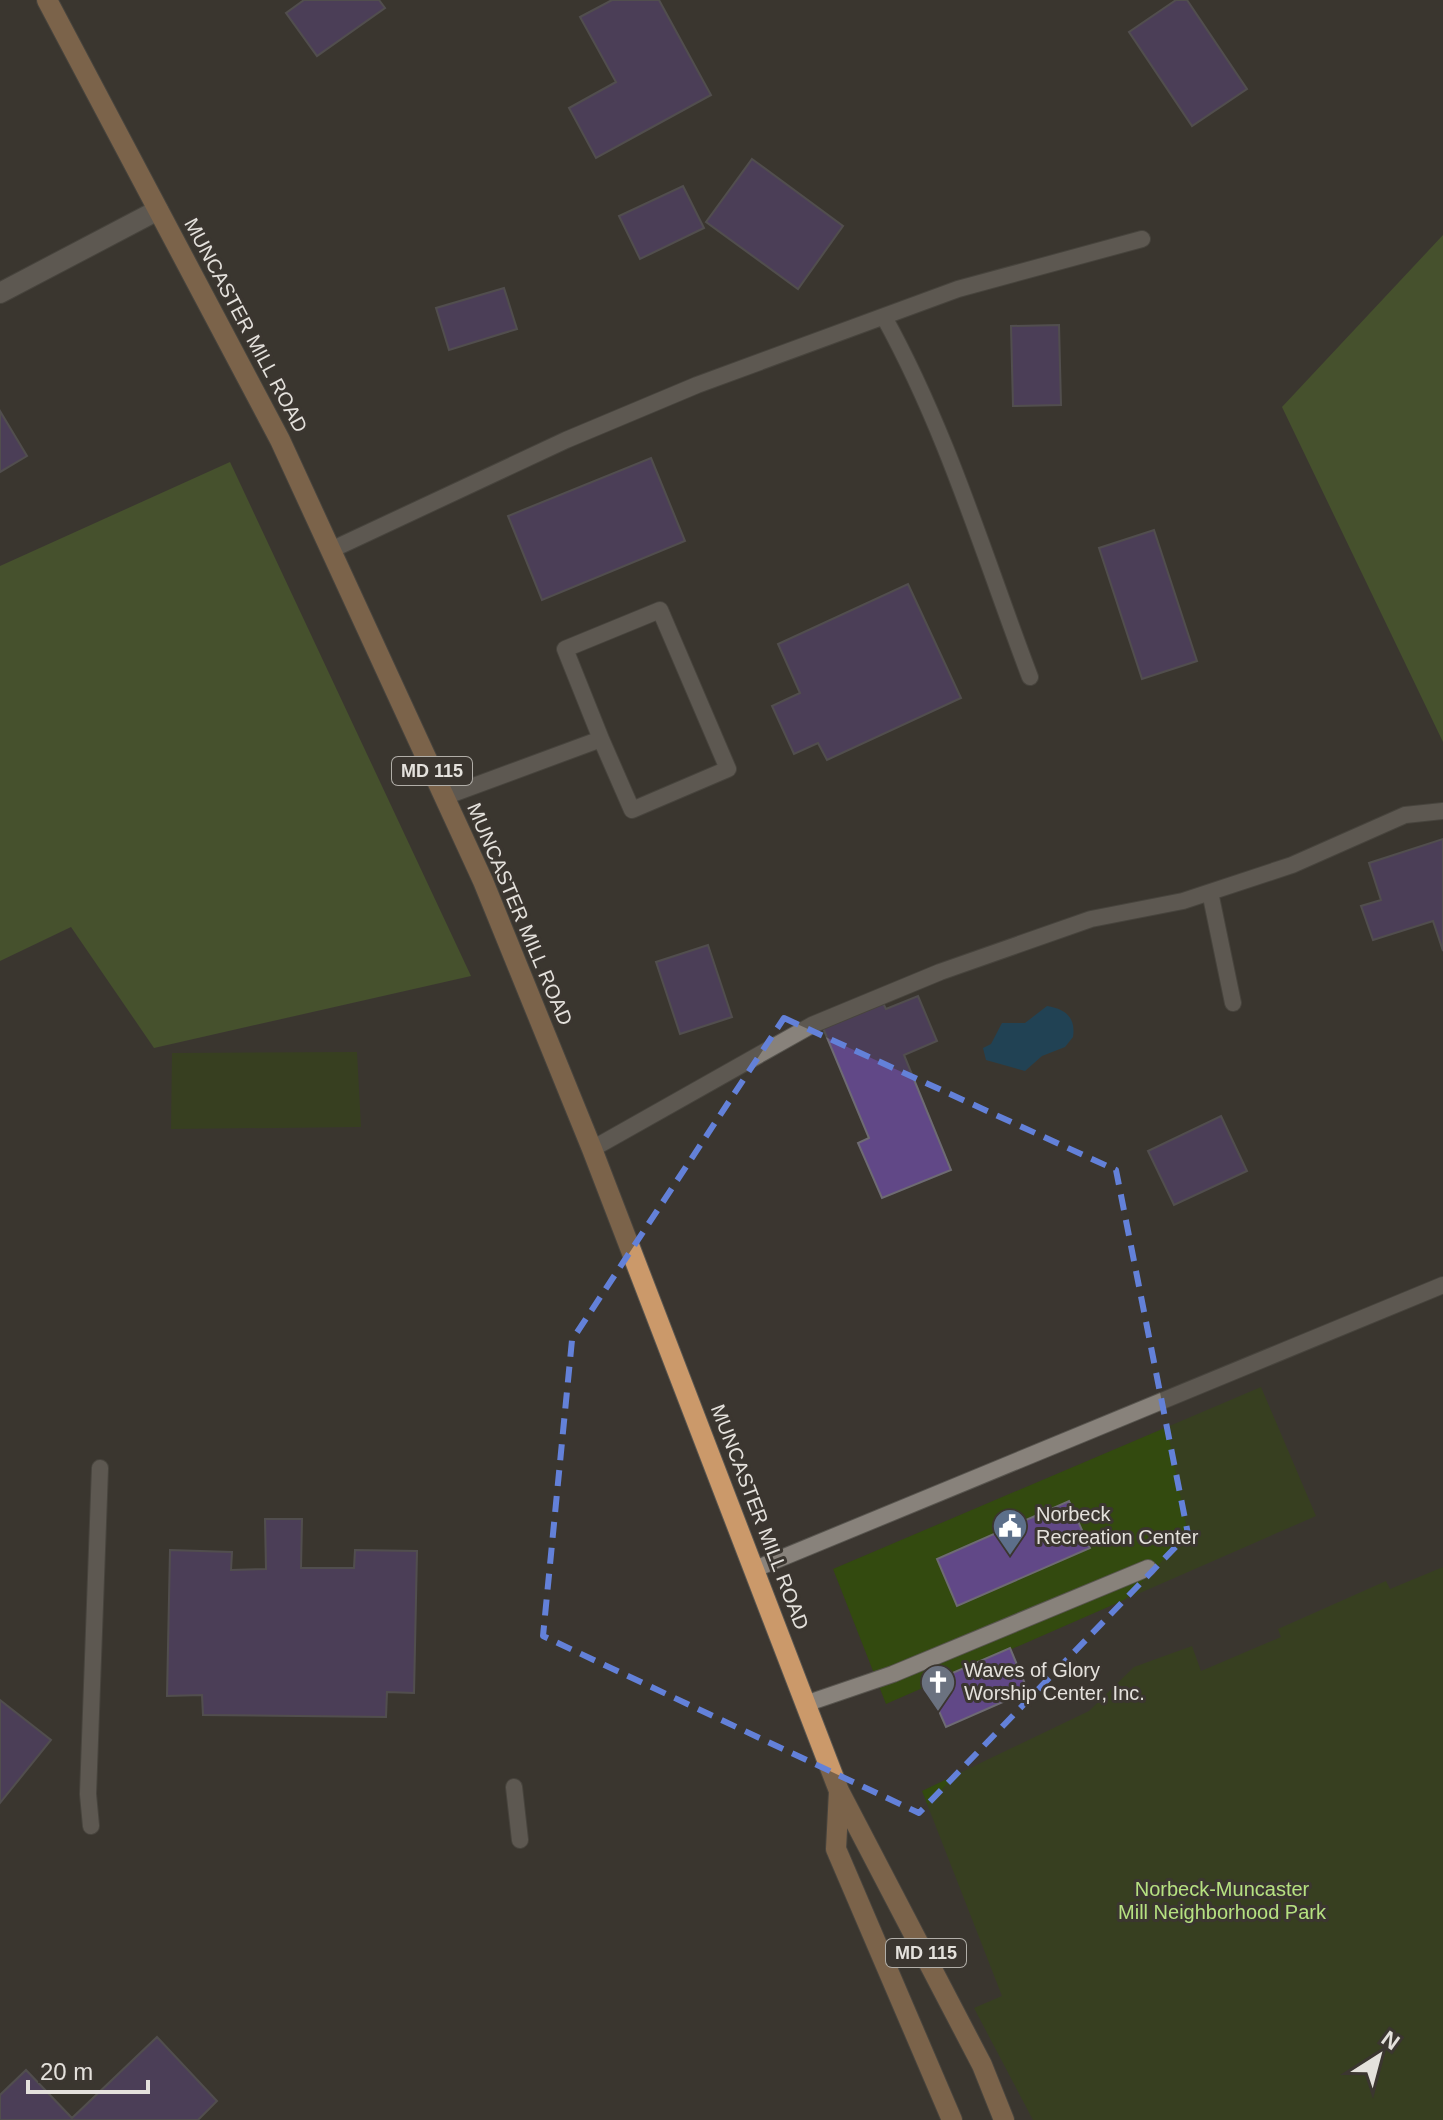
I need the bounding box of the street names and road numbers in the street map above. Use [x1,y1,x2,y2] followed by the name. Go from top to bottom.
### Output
[180,214,312,436] street label: MUNCASTER MILL ROAD
[392,757,472,785] road number: MD 115
[463,800,577,1028] street label: MUNCASTER MILL ROAD
[707,1401,813,1633] street label: MUNCASTER MILL ROAD
[886,1939,966,1967] road number: MD 115

